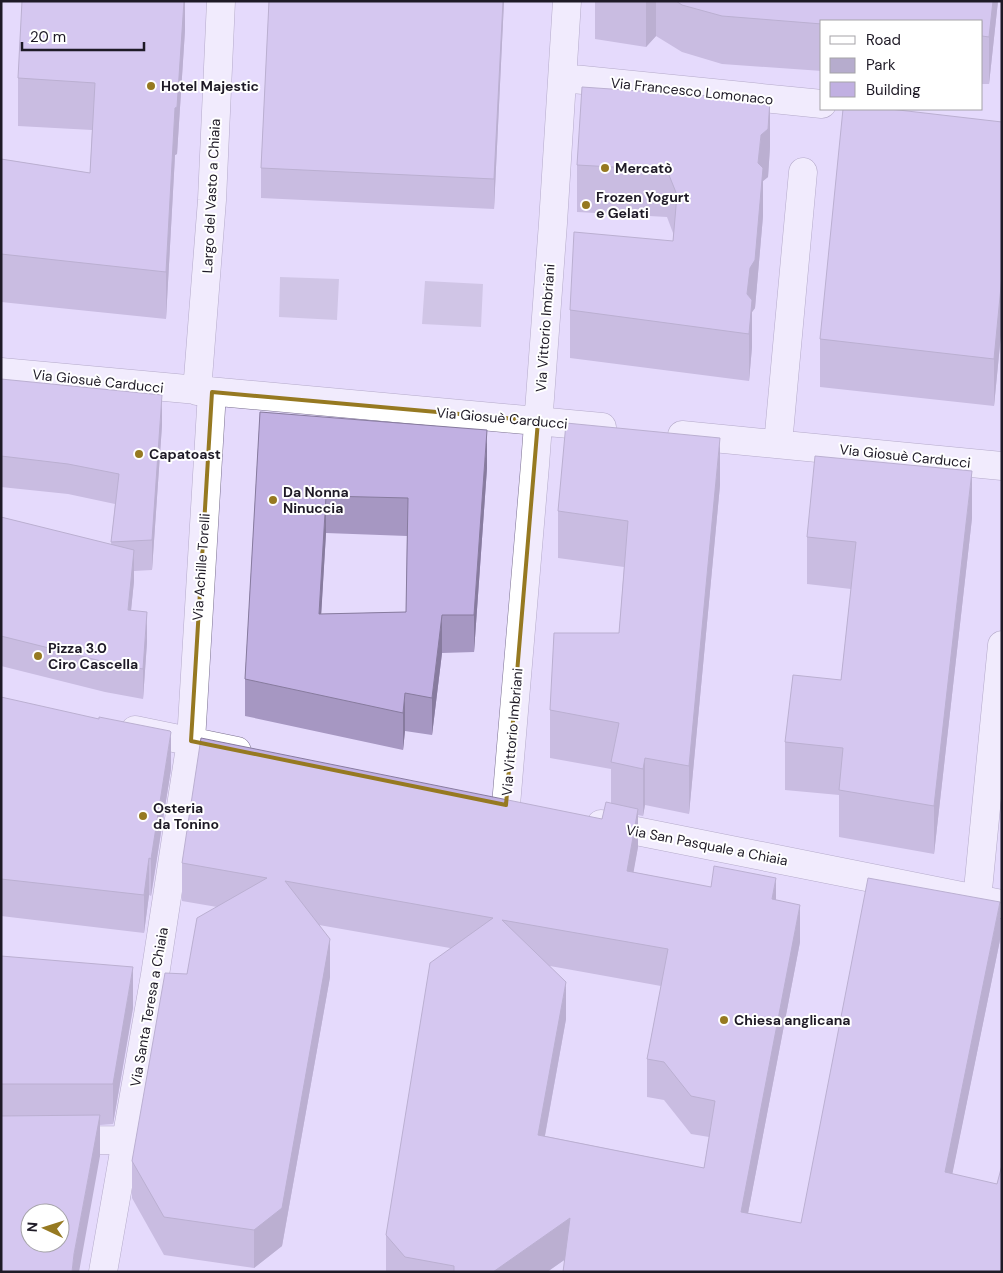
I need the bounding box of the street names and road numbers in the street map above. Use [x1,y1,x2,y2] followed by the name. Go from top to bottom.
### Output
[610,74,774,108] street label: Via Francesco Lomonaco
[198,118,224,274] street label: Largo del Vasto a Chiaia
[532,263,558,393] street label: Via Vittorio Imbriani
[32,365,164,397] street label: Via Giosuè Carducci
[436,403,568,433] street label: Via Giosuè Carducci
[839,440,971,472] street label: Via Giosuè Carducci
[188,513,214,621] street label: Via Achille Torelli
[497,667,527,797] street label: Via Vittorio Imbriani
[624,820,790,870] street label: Via San Pasquale a Chiaia
[126,926,172,1088] street label: Via Santa Teresa a Chiaia

